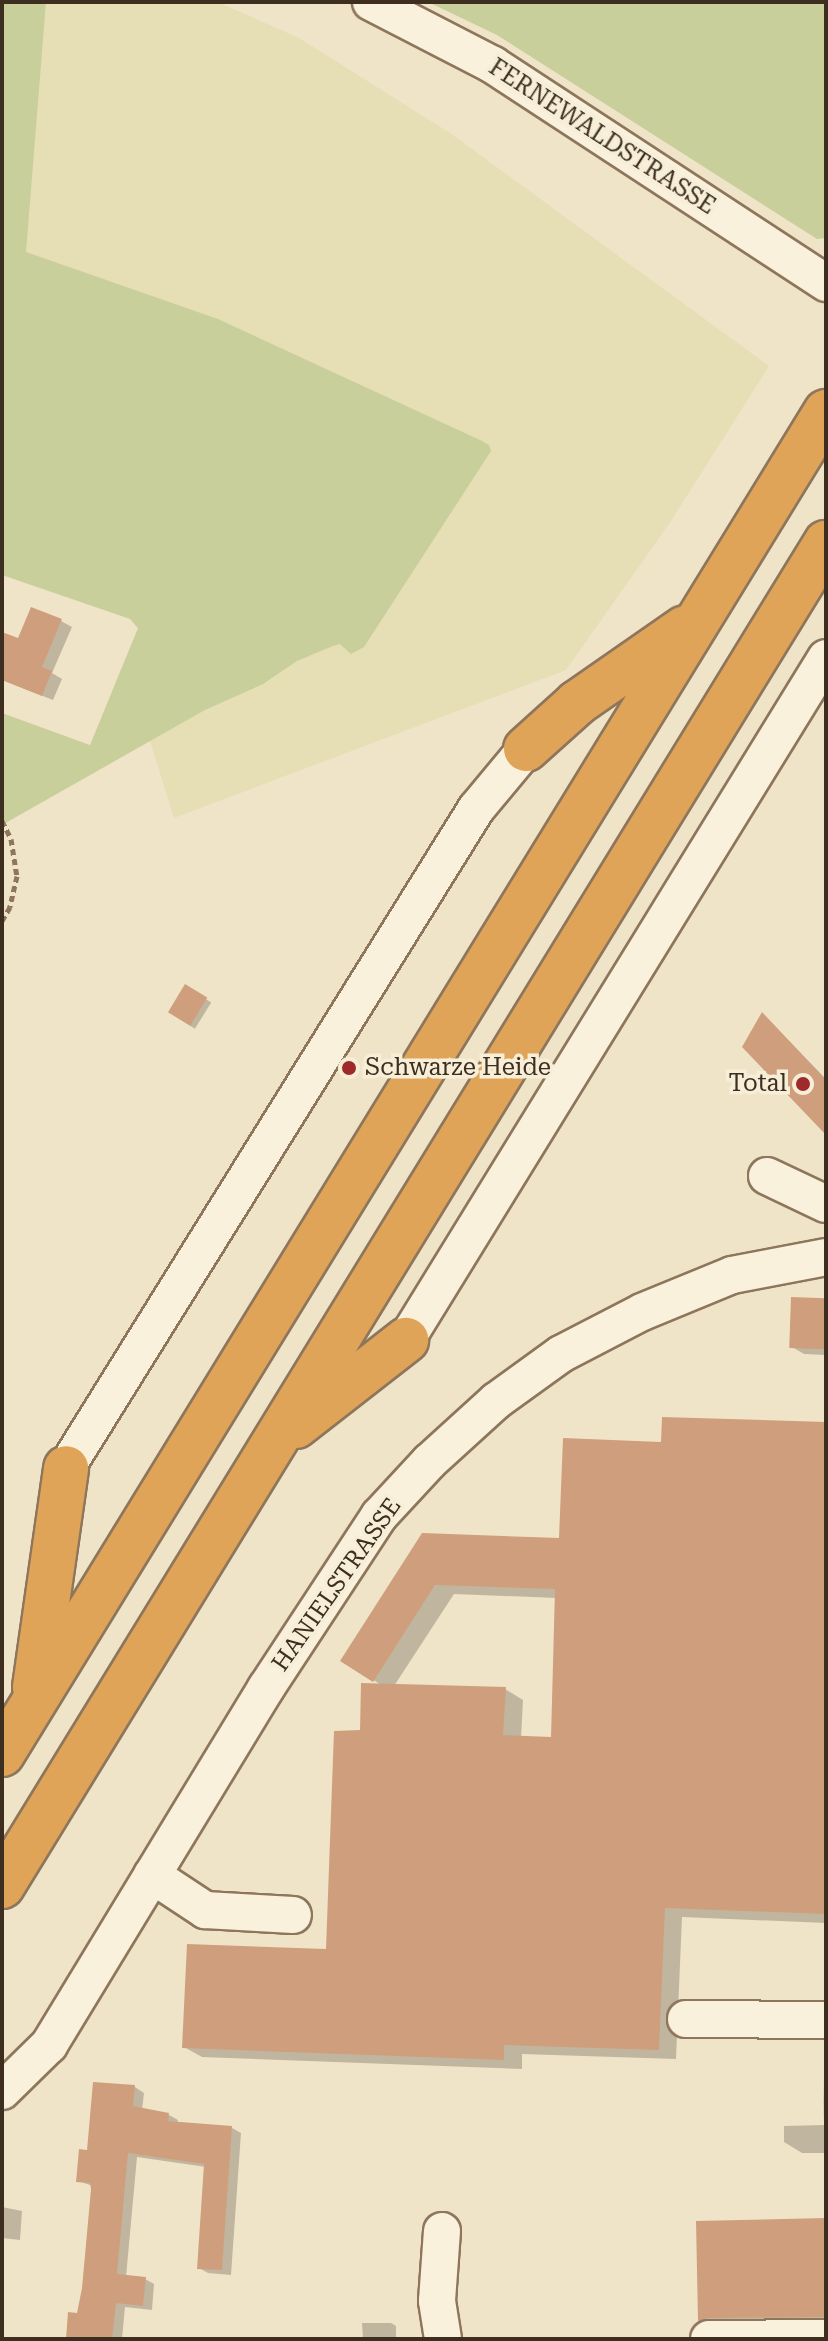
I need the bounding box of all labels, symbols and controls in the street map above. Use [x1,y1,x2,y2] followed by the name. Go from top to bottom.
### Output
[483,53,721,221] street label: FERNEWALDSTRASSE
[365,1054,551,1082] place label: Schwarze Heide
[340,1059,358,1077] marker: Schwarze Heide
[729,1070,787,1098] place label: Total
[794,1075,812,1093] marker: Total
[266,1493,408,1677] street label: HANIELSTRASSE

